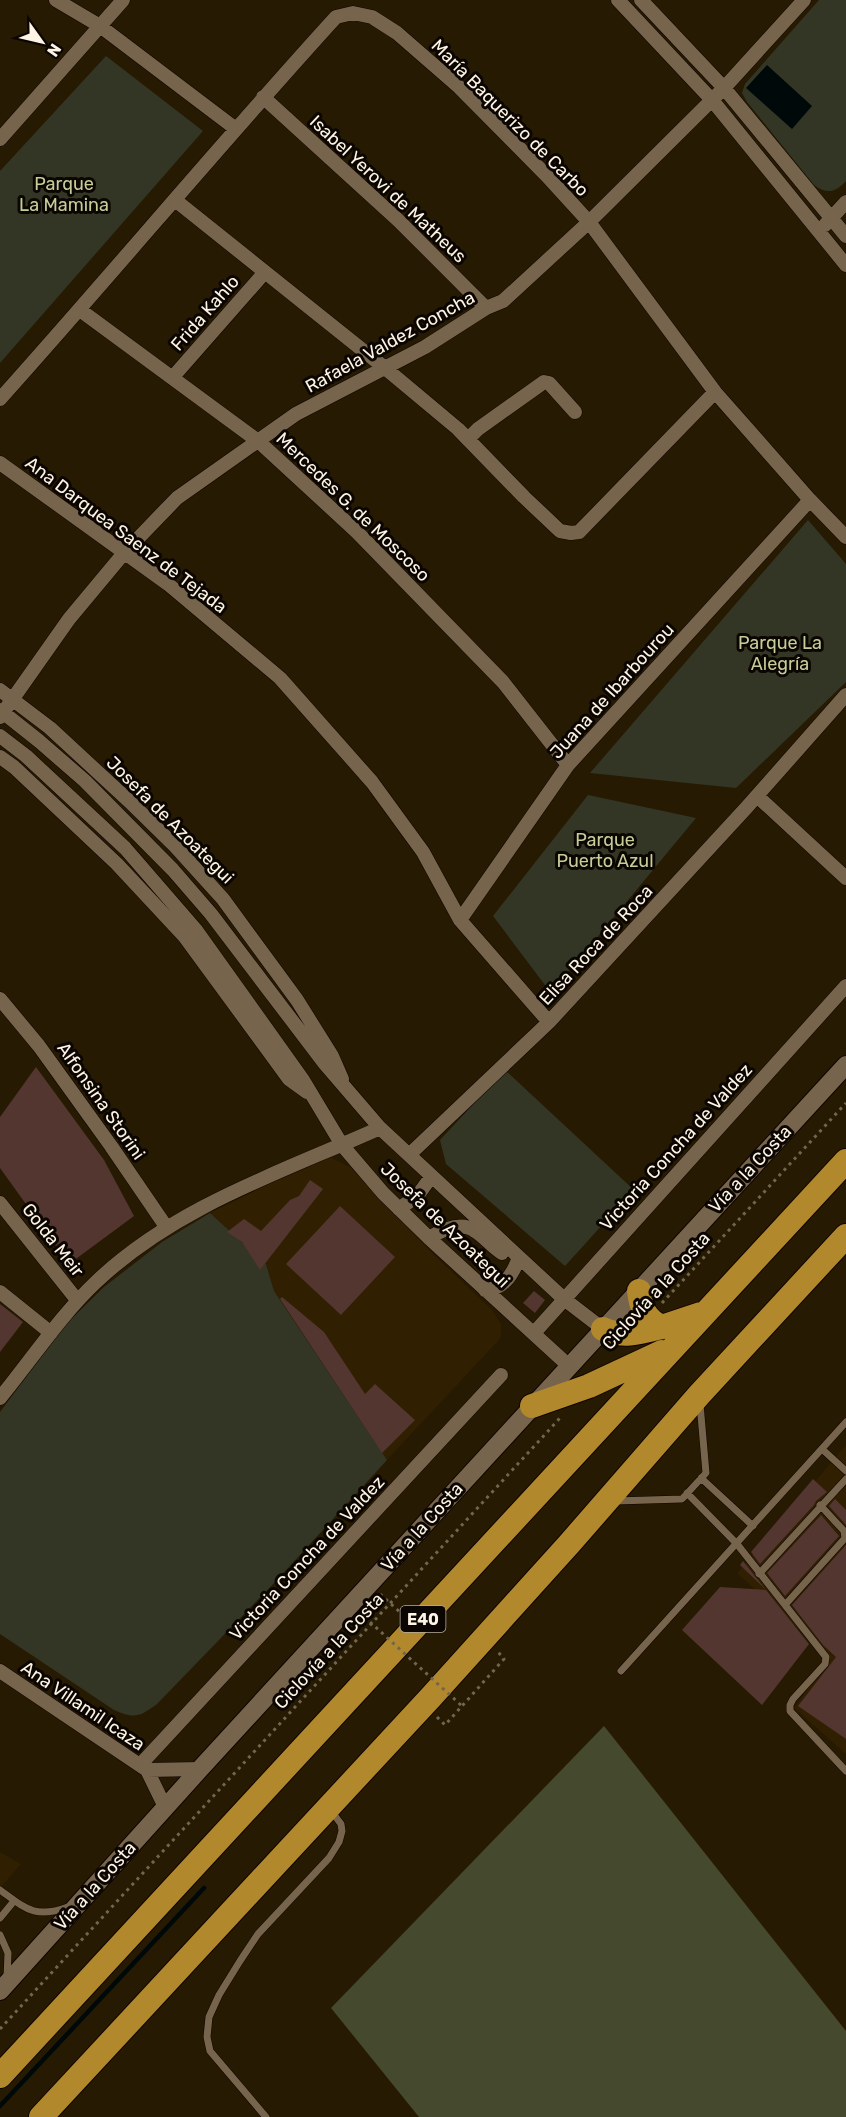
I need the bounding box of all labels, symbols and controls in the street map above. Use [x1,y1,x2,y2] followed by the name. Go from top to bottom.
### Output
[12,12,72,72] north arrow
[427,35,593,201] street label: María Baquerizo de Carbo
[43,40,65,60] text: N
[305,111,471,267] street label: Isabel Yerovi de Matheus
[19,173,109,216] park label: Parque La Mamina
[166,271,244,355] street label: Frida Kahlo
[301,286,479,398] street label: Rafaela Valdez Concha
[272,428,434,586] street label: Mercedes G. de Moscoso
[21,452,231,618] street label: Ana Darquea Saenz de Tejada
[545,619,679,763] street label: Juana de Ibarbourou
[738,632,822,675] park label: Parque La Alegría
[102,752,238,888] street label: Josefa de Azoategui
[556,829,654,872] park label: Parque Puerto Azul
[535,880,657,1010] street label: Elisa Roca de Roca
[52,1038,150,1164] street label: Alfonsina Storini
[595,1059,757,1235] street label: Victoria Concha de Valdez
[704,1121,796,1217] street label: Vía a la Costa
[376,1158,514,1292] street label: Josefa de Azoategui
[17,1199,89,1281] street label: Golda Meir
[597,1228,715,1354] street label: Ciclovía a la Costa
[225,1471,389,1645] street label: Victoria Concha de Valdez
[376,1478,468,1576] street label: Vía a la Costa
[270,1588,388,1714] street label: Ciclovía a la Costa
[400,1606,446,1632] road number: E40
[17,1656,149,1756] street label: Ana Villamil Icaza
[49,1837,141,1935] street label: Vía a la Costa

